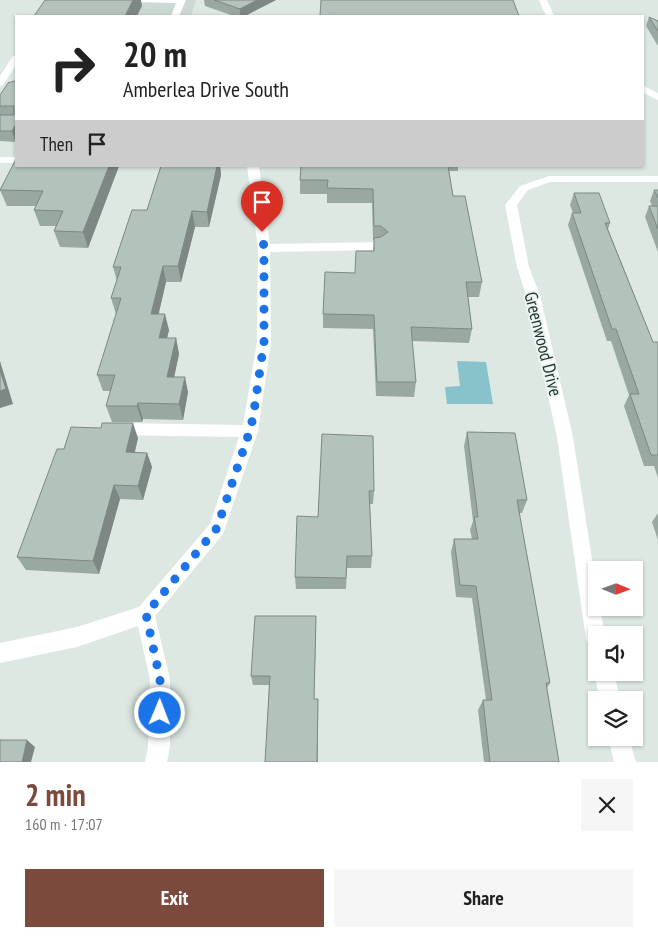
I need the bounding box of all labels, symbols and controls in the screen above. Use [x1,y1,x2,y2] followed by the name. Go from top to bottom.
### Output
[123,31,187,77] text: 20 m
[40,35,105,100] icon: right
[123,75,289,103] text: Amberlea Drive South
[83,130,111,158] icon: arrive
[40,132,73,156] text: Then
[241,181,283,232] pin
[248,188,276,216] icon: arrive
[519,289,568,398] street label: Greenwood Drive
[588,561,642,616] north arrow
[588,561,643,746] map controls
[588,626,643,681] button: sound
[133,686,185,738] position arrow
[588,691,643,746] button: layers
[25,775,86,814] text: 2 min
[581,779,633,831] button: close
[25,814,103,834] text: 160 m · 17:07
[25,869,324,927] button: Exit
[334,869,633,927] button: Share

